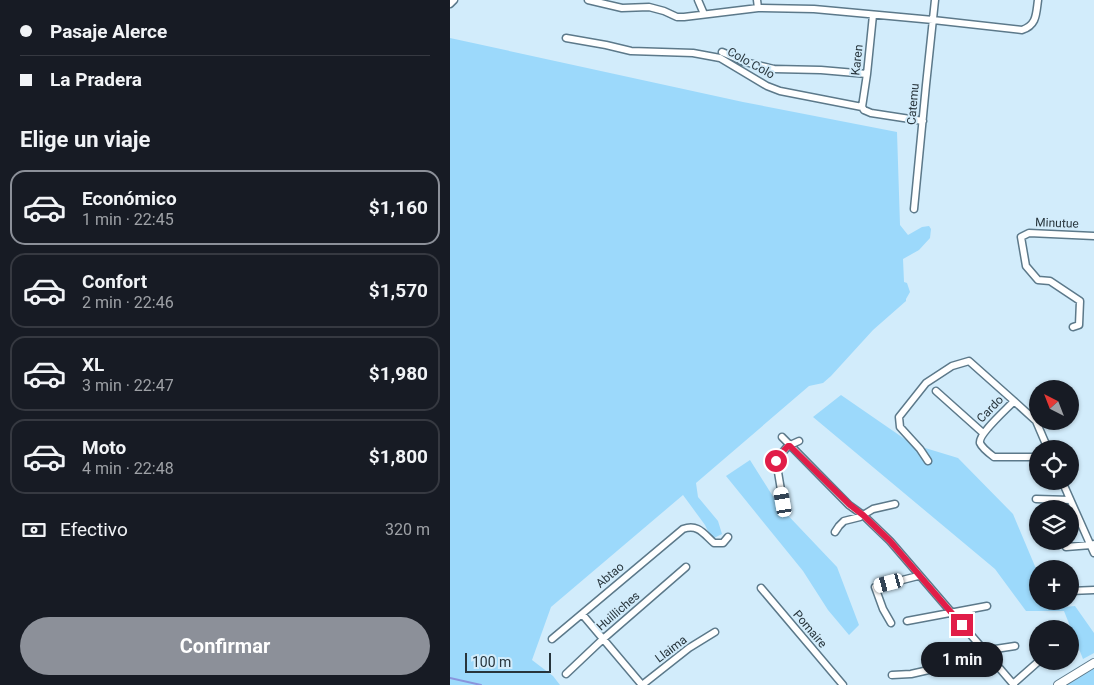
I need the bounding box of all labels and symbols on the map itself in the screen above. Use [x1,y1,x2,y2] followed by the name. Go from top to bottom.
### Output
[725,44,777,82] street label: Colo Colo
[848,44,866,76] street label: Karen
[904,83,922,125] street label: Catemu
[1035,215,1079,231] street label: Minutue
[1029,380,1079,430] north arrow
[974,393,1006,425] street label: Cardo
[765,450,787,472] route start
[773,486,792,518] car
[593,559,627,591] street label: Abtao
[872,572,905,594] car
[594,589,642,633] street label: Huilliches
[790,607,830,651] street label: Pomaire
[951,614,973,636] route end
[652,633,690,665] street label: Llaima
[921,642,1003,678] callout: 1 min
[465,650,551,673] scale bar

